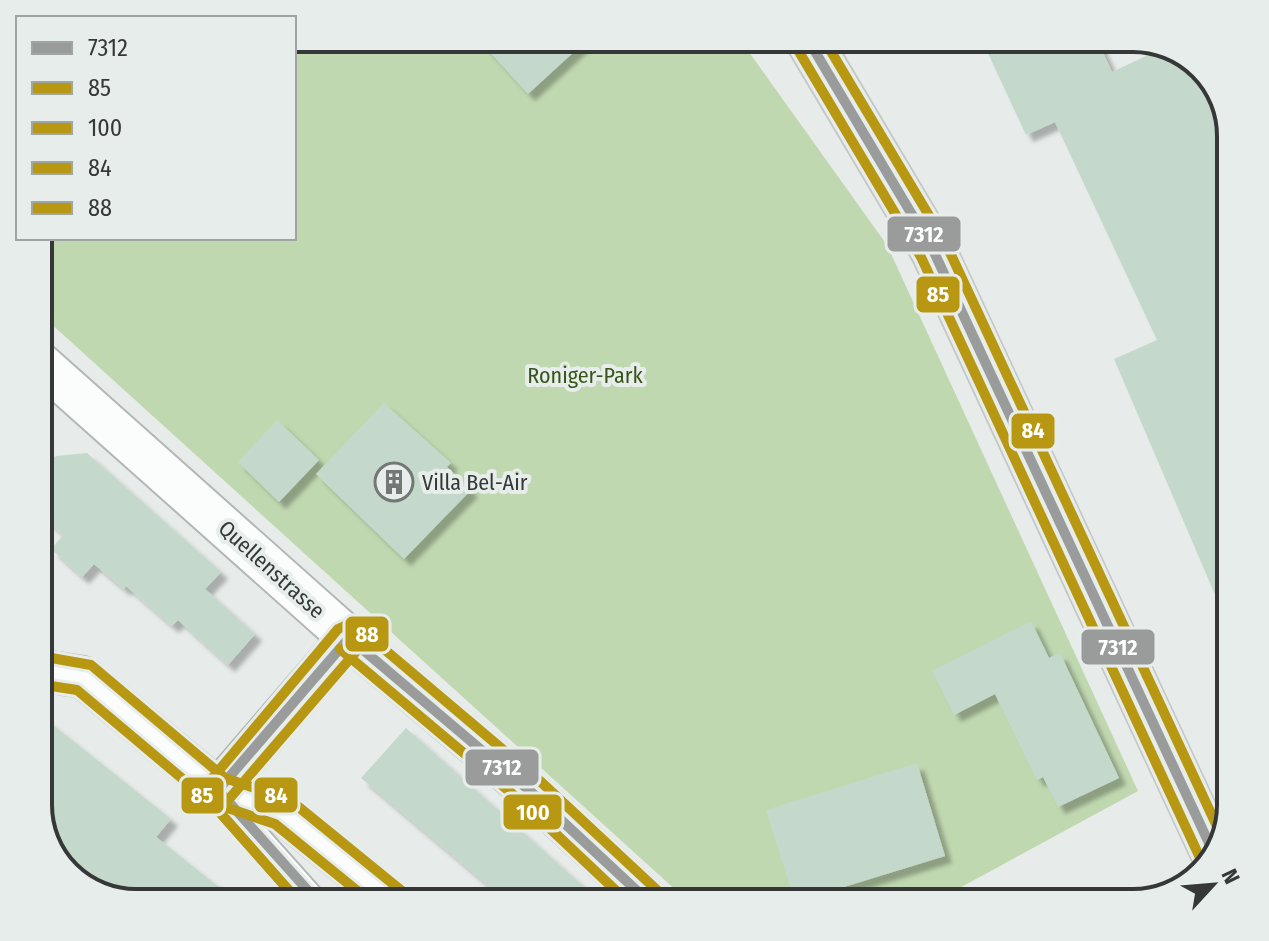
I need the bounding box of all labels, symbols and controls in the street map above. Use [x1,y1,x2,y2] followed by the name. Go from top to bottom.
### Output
[16,16,296,240] legend
[88,34,128,62] text: 7312
[88,74,111,102] text: 85
[88,114,122,142] text: 100
[88,154,112,182] text: 84
[88,194,112,222] text: 88
[886,215,962,253] line badge: 7312
[905,221,943,248] text: 7312
[915,275,961,314] line badge: 85
[927,281,949,308] text: 85
[527,362,643,389] park label: Roniger-Park
[1010,412,1056,450] line badge: 84
[1022,417,1044,444] text: 84
[373,461,415,503] building icon: Villa Bel-Air
[422,469,528,496] place label: Villa Bel-Air
[213,515,330,624] street label: Quellenstrasse
[344,615,390,653] line badge: 88
[355,621,379,648] text: 88
[1080,628,1156,666] line badge: 7312
[1099,634,1137,661] text: 7312
[464,748,540,787] line badge: 7312
[483,754,521,781] text: 7312
[180,776,225,815] line badge: 85
[253,776,299,814] line badge: 84
[191,782,213,809] text: 85
[265,782,287,809] text: 84
[502,793,563,831] line badge: 100
[516,799,550,826] text: 100
[1173,845,1253,925] north arrow
[1216,865,1246,888] text: N

